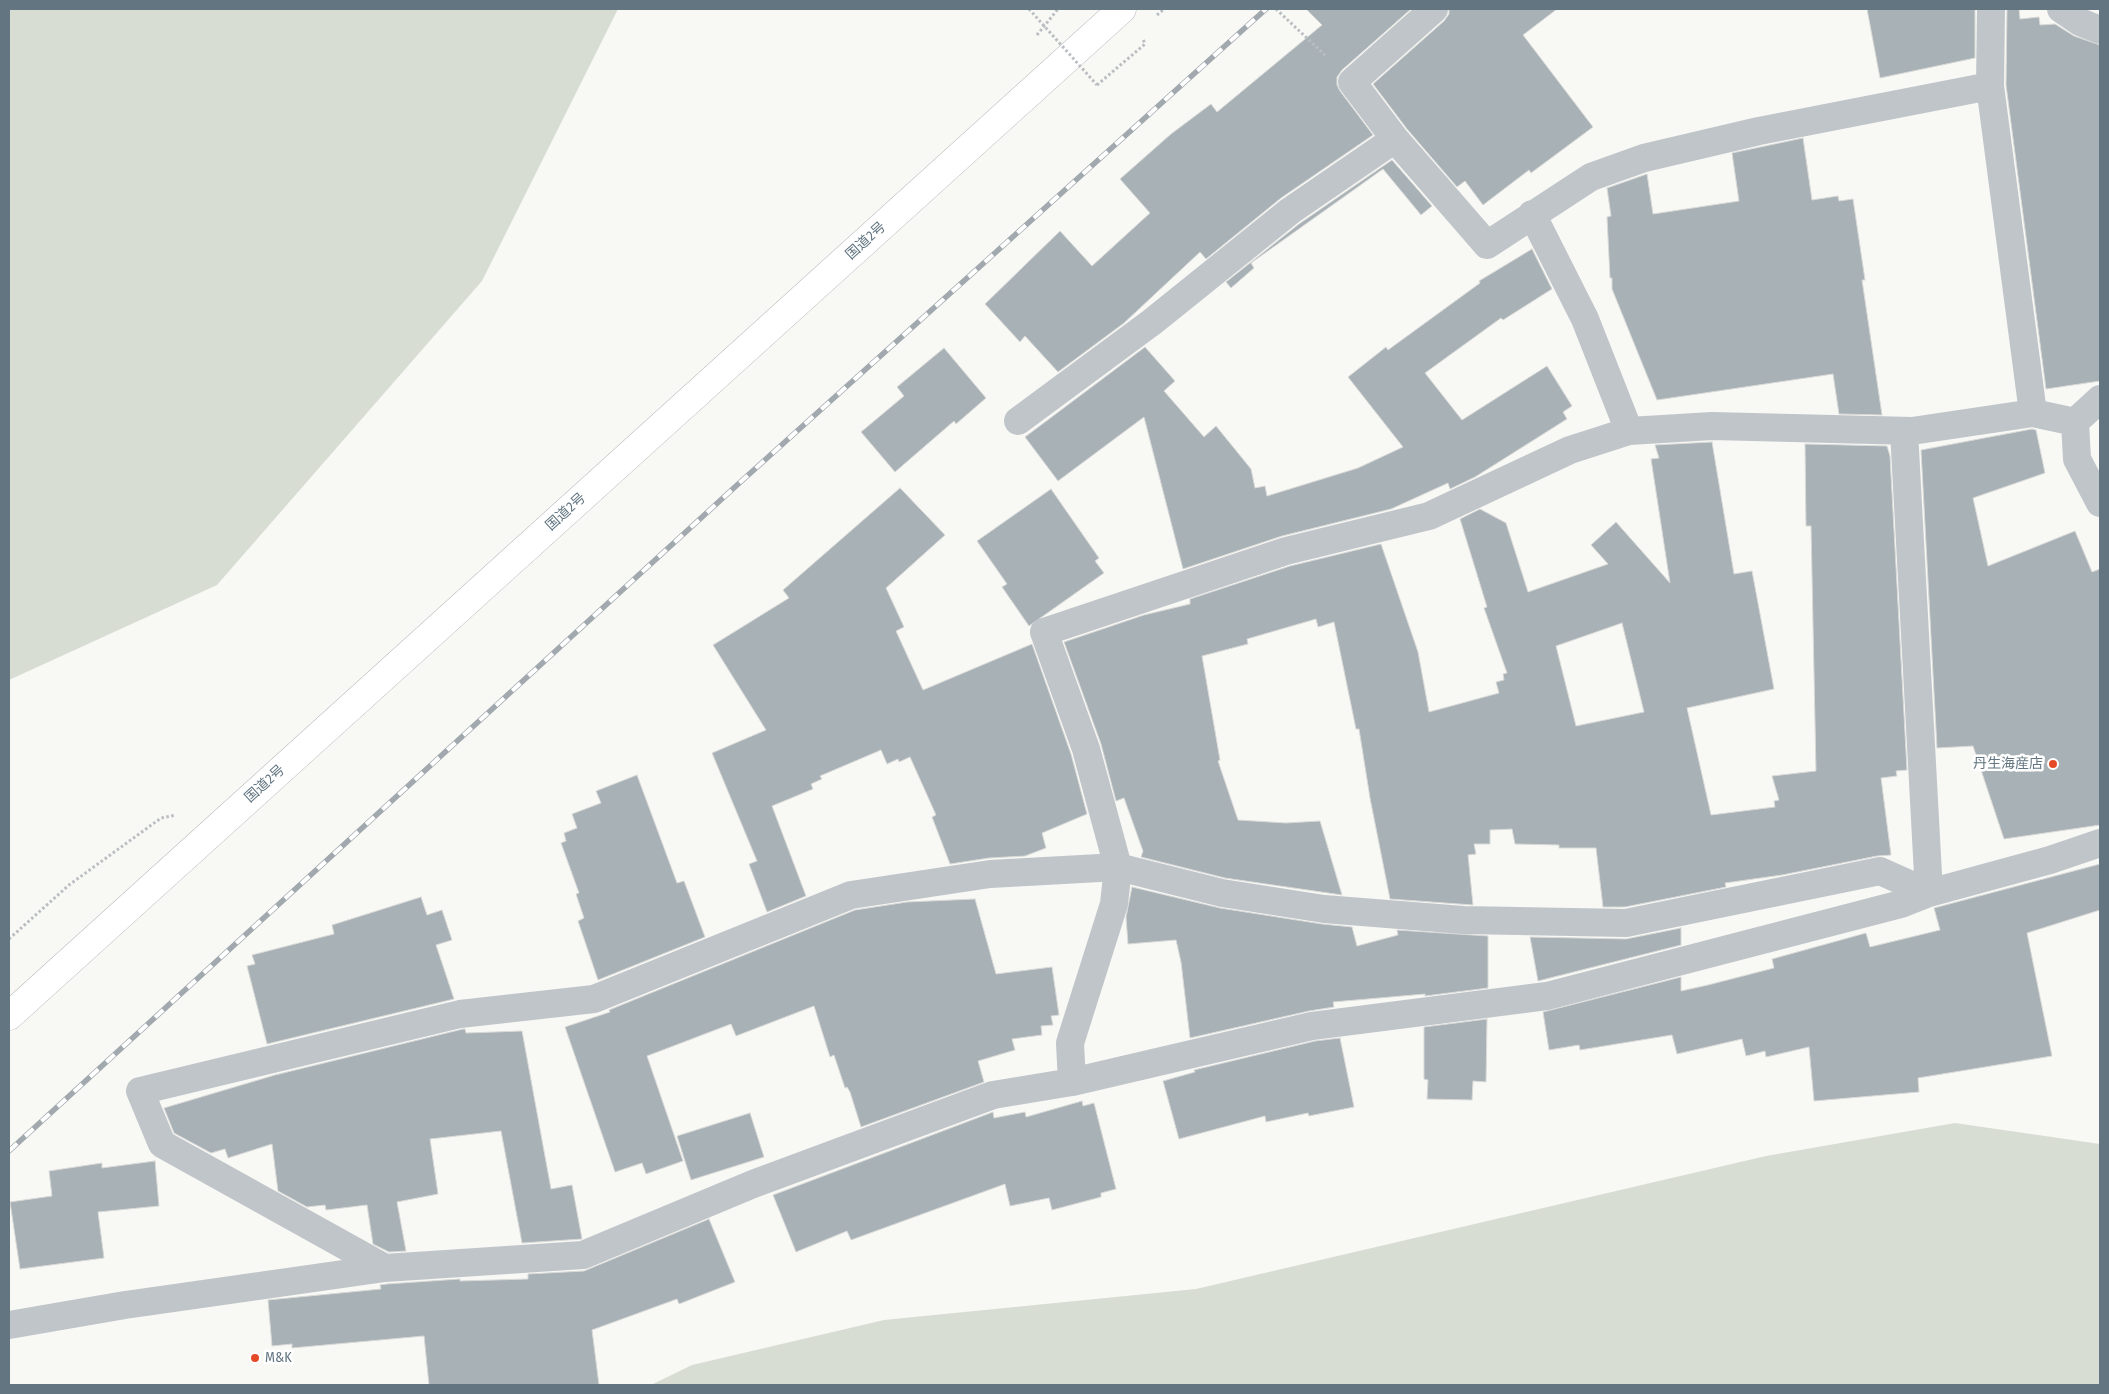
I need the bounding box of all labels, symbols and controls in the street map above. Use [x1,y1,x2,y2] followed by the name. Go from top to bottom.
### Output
[842,219,890,263] street label: 国道2号
[542,490,590,534] street label: 国道2号
[1973,756,2043,772] place label: 丹生海産店
[2047,758,2059,770] marker: 丹生海産店
[241,762,289,806] street label: 国道2号
[265,1350,292,1366] place label: M&K
[249,1352,261,1364] marker: M&K

